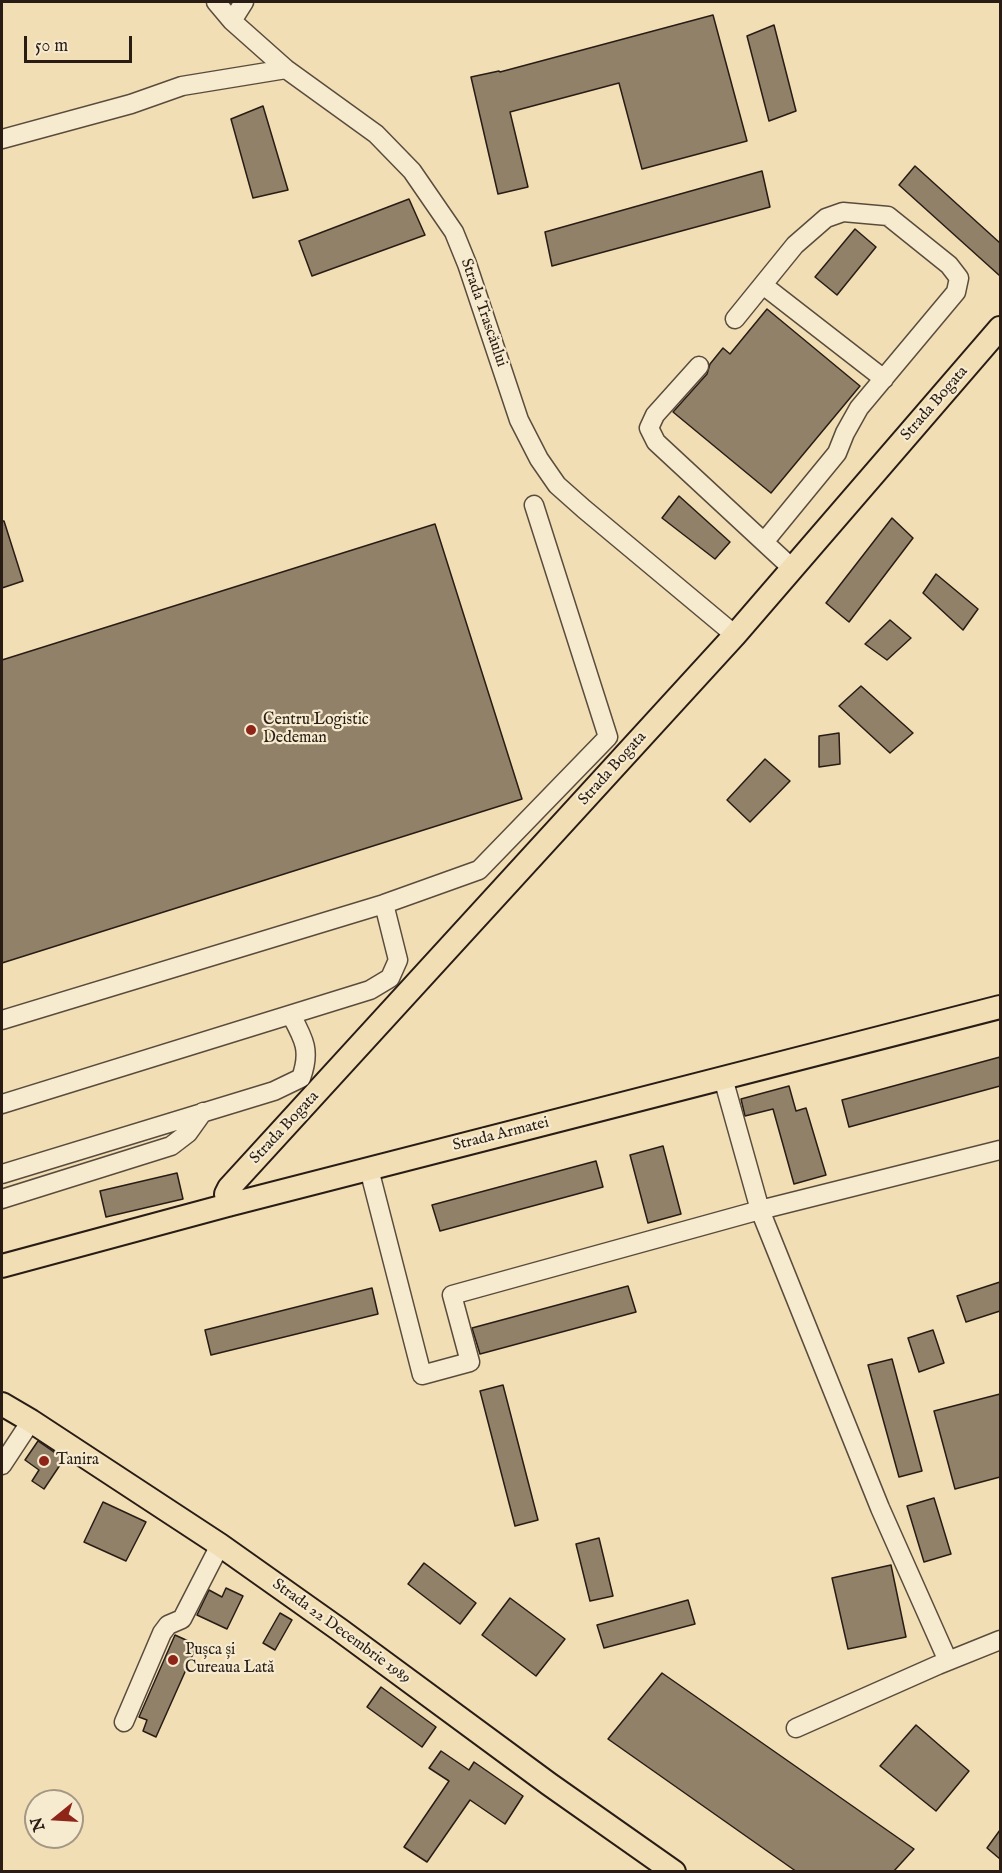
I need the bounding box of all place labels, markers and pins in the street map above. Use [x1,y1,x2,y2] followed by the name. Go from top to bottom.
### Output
[263,711,369,749] place label: Centru Logistic Dedeman
[244,723,258,737] marker: Centru Logistic Dedeman
[56,1451,99,1471] place label: Tanira
[37,1454,51,1468] marker: Tanira
[185,1641,274,1679] place label: Pușca și Cureaua Lată
[166,1653,180,1667] marker: Pușca și Cureaua Lată

